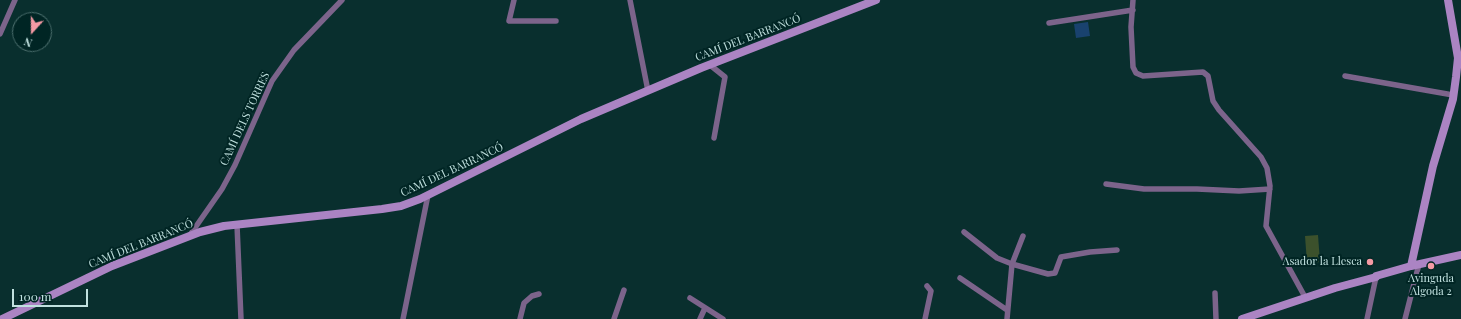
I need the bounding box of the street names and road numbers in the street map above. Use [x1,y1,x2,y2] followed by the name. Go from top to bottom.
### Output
[693,12,803,64] street label: CAMÍ DEL BARRANCÓ
[218,70,272,168] street label: CAMÍ DELS TORRES
[398,140,506,200] street label: CAMÍ DEL BARRANCÓ
[87,217,195,271] street label: CAMÍ DEL BARRANCÓ

